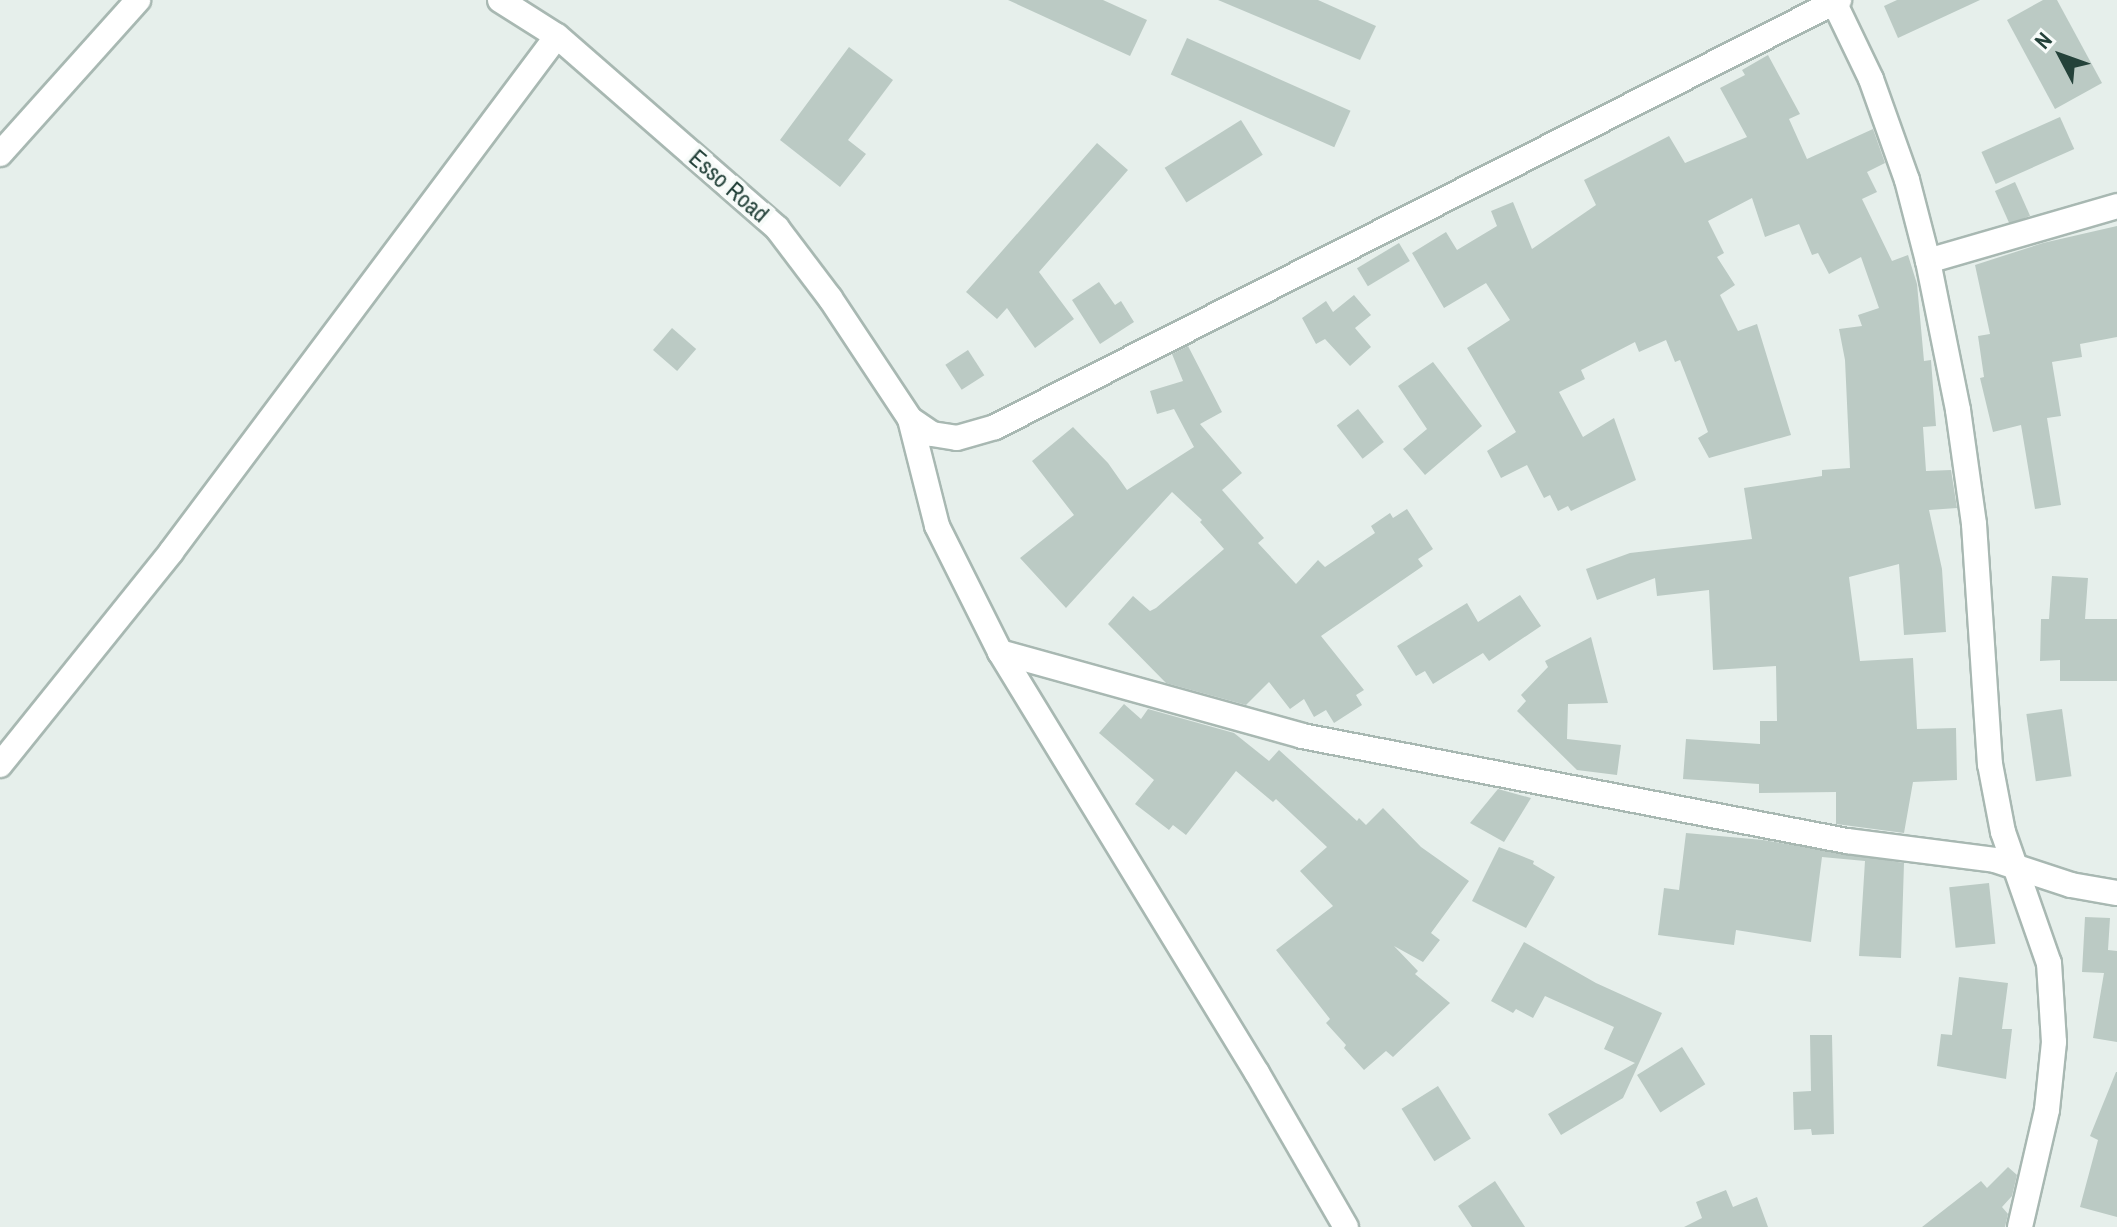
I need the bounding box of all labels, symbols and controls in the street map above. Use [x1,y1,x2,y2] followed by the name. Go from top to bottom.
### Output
[2021,16,2101,96] north arrow
[2027,25,2058,55] text: N
[683,144,775,228] street label: Esso Road

